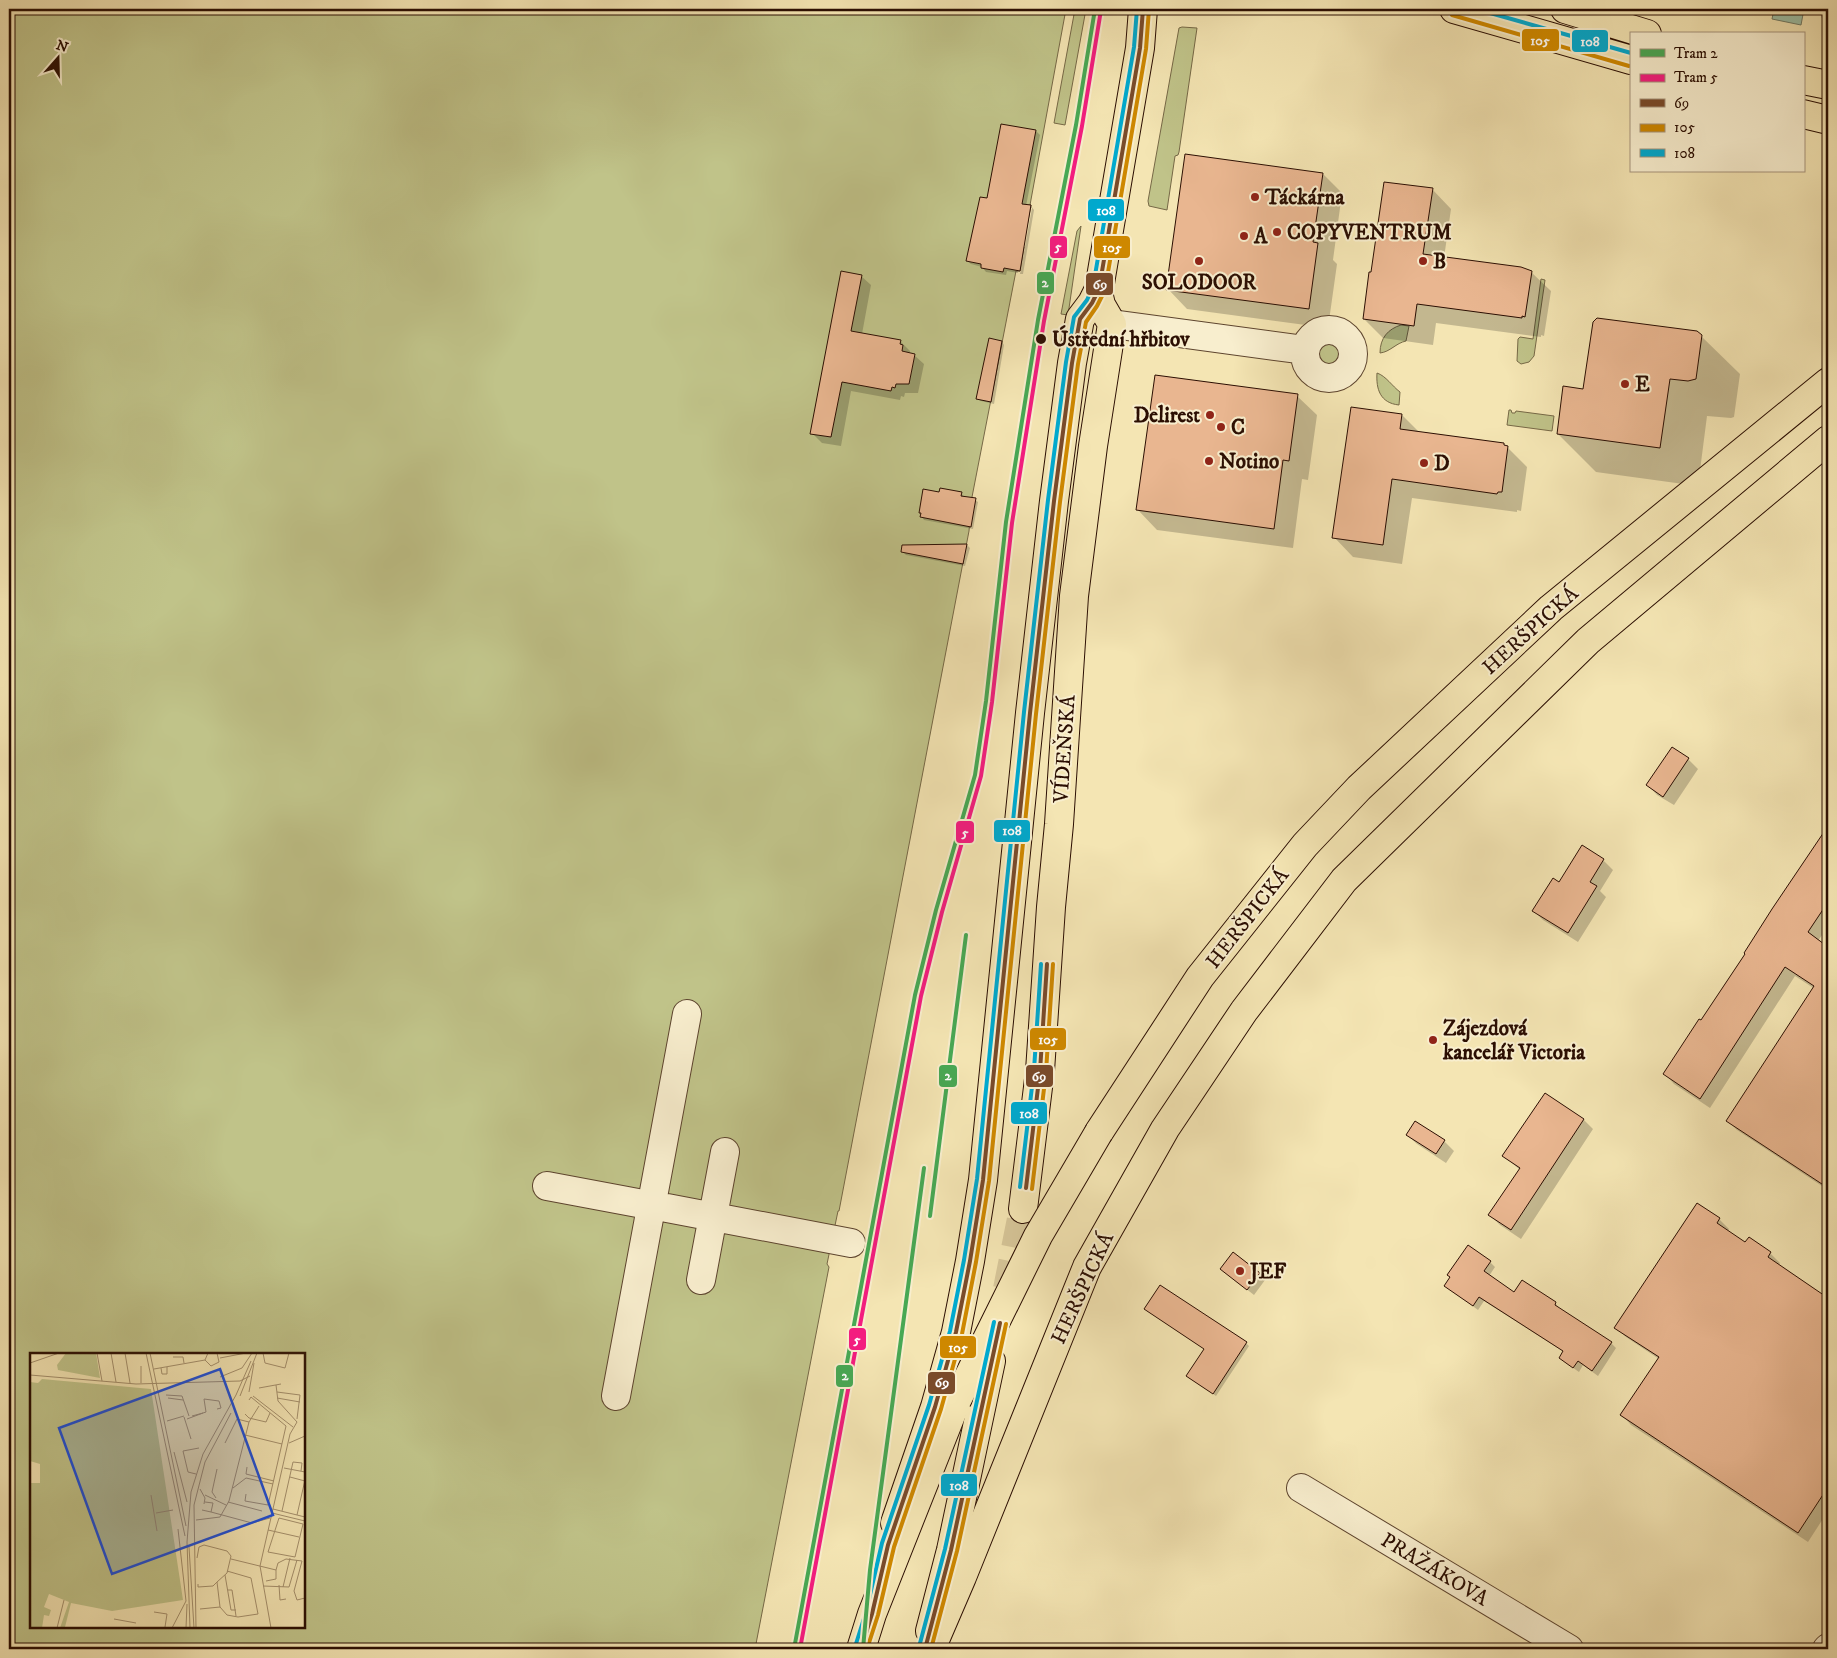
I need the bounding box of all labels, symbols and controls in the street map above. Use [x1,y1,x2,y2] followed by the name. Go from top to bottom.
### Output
[1521,28,1560,52] line badge: 105
[1571,29,1609,53] line badge: 108
[32,32,82,82] north arrow
[1530,32,1550,50] text: 105
[1630,32,1804,172] legend
[1580,33,1600,51] text: 108
[54,36,71,57] text: N
[1674,44,1718,63] text: Tram 2
[1674,68,1718,87] text: Tram 5
[1674,94,1689,113] text: 69
[1674,118,1696,137] text: 105
[1674,144,1695,163] text: 108
[1264,185,1345,211] place label: Táckárna
[1249,191,1261,203] marker: Táckárna
[1087,198,1125,222] line badge: 108
[1096,202,1116,220] text: 108
[1287,220,1452,246] place label: COPYVENTRUM
[1253,224,1268,250] place label: A
[1271,226,1283,238] marker: COPYVENTRUM
[1238,230,1250,242] marker: A
[1049,235,1068,259] line badge: 5
[1093,235,1131,259] line badge: 105
[1054,238,1062,256] text: 5
[1102,239,1122,257] text: 105
[1433,249,1446,275] place label: B
[1193,255,1205,267] marker: SOLODOOR
[1417,255,1429,267] marker: B
[1142,270,1257,296] place label: SOLODOOR
[1036,271,1055,295] line badge: 2
[1085,272,1114,296] line badge: 69
[1042,274,1050,292] text: 2
[1093,276,1107,294] text: 69
[1052,325,1190,353] place label: Ústřední hřbitov
[1034,332,1048,346] marker: Ústřední hřbitov
[1635,372,1650,398] place label: E
[1619,378,1631,390] marker: E
[1134,403,1200,429] place label: Delirest
[1204,409,1216,421] marker: Delirest
[1231,415,1245,441] place label: C
[1215,421,1227,433] marker: C
[1219,449,1279,475] place label: Notino
[1434,451,1450,477] place label: D
[1203,455,1215,467] marker: Notino
[1418,457,1430,469] marker: D
[1476,579,1585,681] street label: HERŠPICKÁ
[1046,693,1082,805] street label: VÍDEŇSKÁ
[993,819,1031,843] line badge: 108
[955,820,975,844] line badge: 5
[1002,822,1022,840] text: 108
[961,824,969,842] text: 5
[1199,862,1295,974] street label: HERŠPICKÁ
[1442,1016,1586,1066] place label: Zájezdová kancelář Victoria
[1029,1027,1067,1051] line badge: 105
[1038,1031,1058,1049] text: 105
[1427,1034,1439,1046] marker: Zájezdová kancelář Victoria
[938,1064,958,1088] line badge: 2
[1025,1064,1054,1088] line badge: 69
[945,1067,953,1085] text: 2
[1032,1068,1046,1086] text: 69
[1010,1101,1048,1125] line badge: 108
[1019,1105,1039,1123] text: 108
[1044,1227,1120,1348] street label: HERŠPICKÁ
[1248,1259,1286,1285] place label: JEF
[1234,1265,1246,1277] marker: JEF
[848,1327,867,1351] line badge: 5
[853,1331,861,1349] text: 5
[939,1335,977,1359] line badge: 105
[948,1339,968,1357] text: 105
[30,1353,305,1628] inset map
[835,1364,854,1388] line badge: 2
[842,1367,850,1385] text: 2
[927,1371,956,1395] line badge: 69
[935,1374,949,1392] text: 69
[940,1473,978,1497] line badge: 108
[949,1477,969,1495] text: 108
[1376,1526,1495,1613] street label: PRAŽÁKOVA

